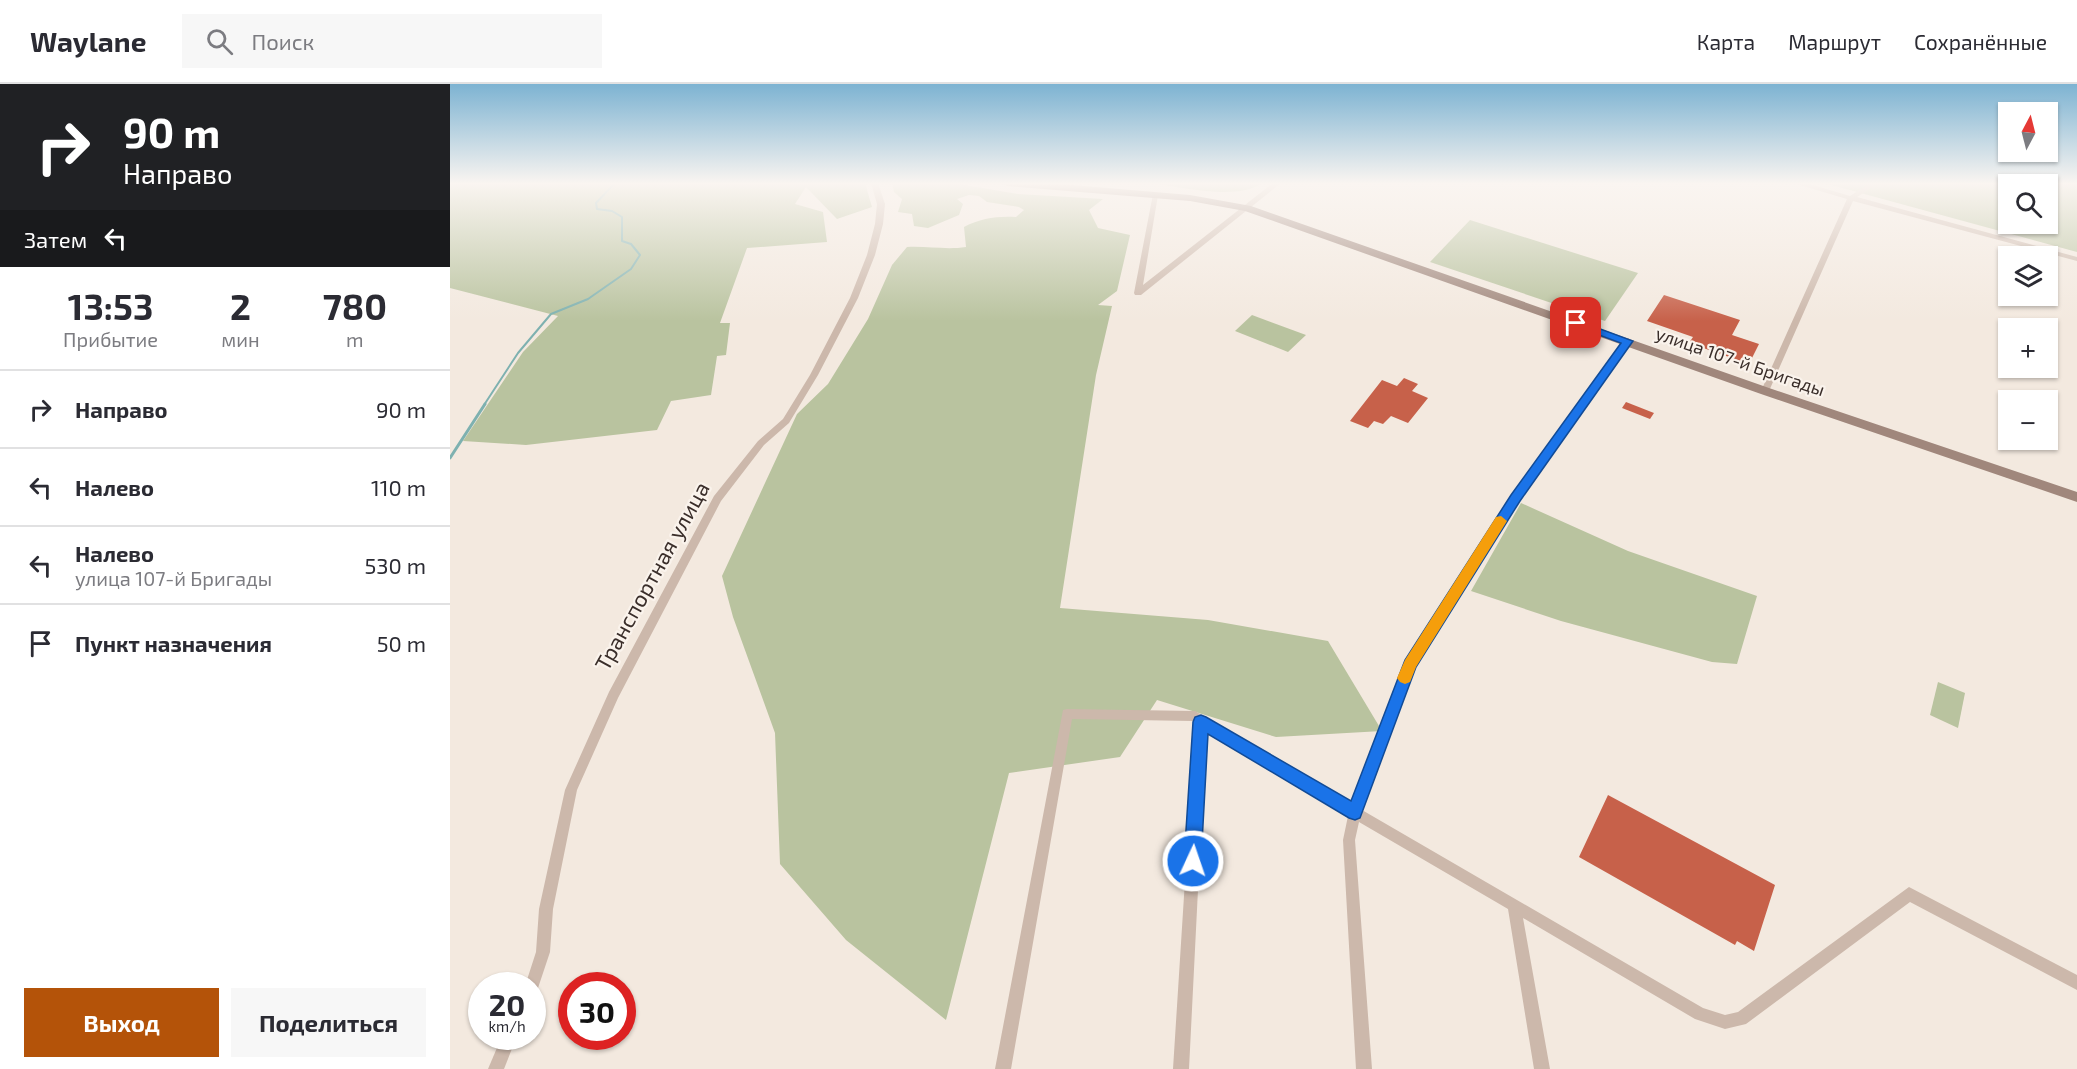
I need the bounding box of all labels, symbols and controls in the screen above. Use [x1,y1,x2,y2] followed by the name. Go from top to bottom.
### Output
[182,14,602,68] search box
[30,24,146,58] text: Waylane
[203,25,236,58] icon: search
[251,28,314,54] text: Поиск
[1697,29,1755,54] text: Карта
[1788,29,1881,54] text: Маршрут
[1914,29,2047,54] text: Сохранённые
[1998,102,2058,162] north arrow
[1998,102,2058,450] map controls
[123,106,220,156] text: 90 m
[24,108,102,186] icon: right
[123,157,232,189] text: Направо
[1998,174,2058,234] button: search
[99,222,132,255] icon: left
[24,226,87,252] text: Затем
[1998,246,2058,306] button: layers
[68,284,153,327] text: 13:53
[230,284,251,327] text: 2
[323,284,387,327] text: 780
[1550,297,1601,348] pin
[1559,306,1592,339] icon: arrive
[1998,318,2058,378] button: +
[1653,322,1828,400] street label: улица 107-й Бригады
[63,327,158,351] text: Прибытие
[221,327,260,351] text: мин
[346,327,364,351] text: m
[1998,390,2058,450] button: −
[24,393,57,426] icon: right
[75,396,168,422] text: Направо
[376,396,426,422] text: 90 m
[24,471,57,504] icon: left
[75,474,154,500] text: Налево
[371,474,426,500] text: 110 m
[588,477,715,675] street label: Транспортная улица
[75,540,154,566] text: Налево
[24,549,57,582] icon: left
[365,552,426,578] text: 530 m
[75,566,272,590] text: улица 107-й Бригады
[24,627,57,660] icon: arrive
[75,630,272,656] text: Пункт назначения
[377,630,426,656] text: 50 m
[1161,829,1225,893] position arrow
[558,972,636,1050] speed limit sign: 30
[489,986,525,1022] text: 20
[24,988,219,1057] button: Выход
[231,988,426,1057] button: Поделиться
[488,1017,526,1035] text: km/h

